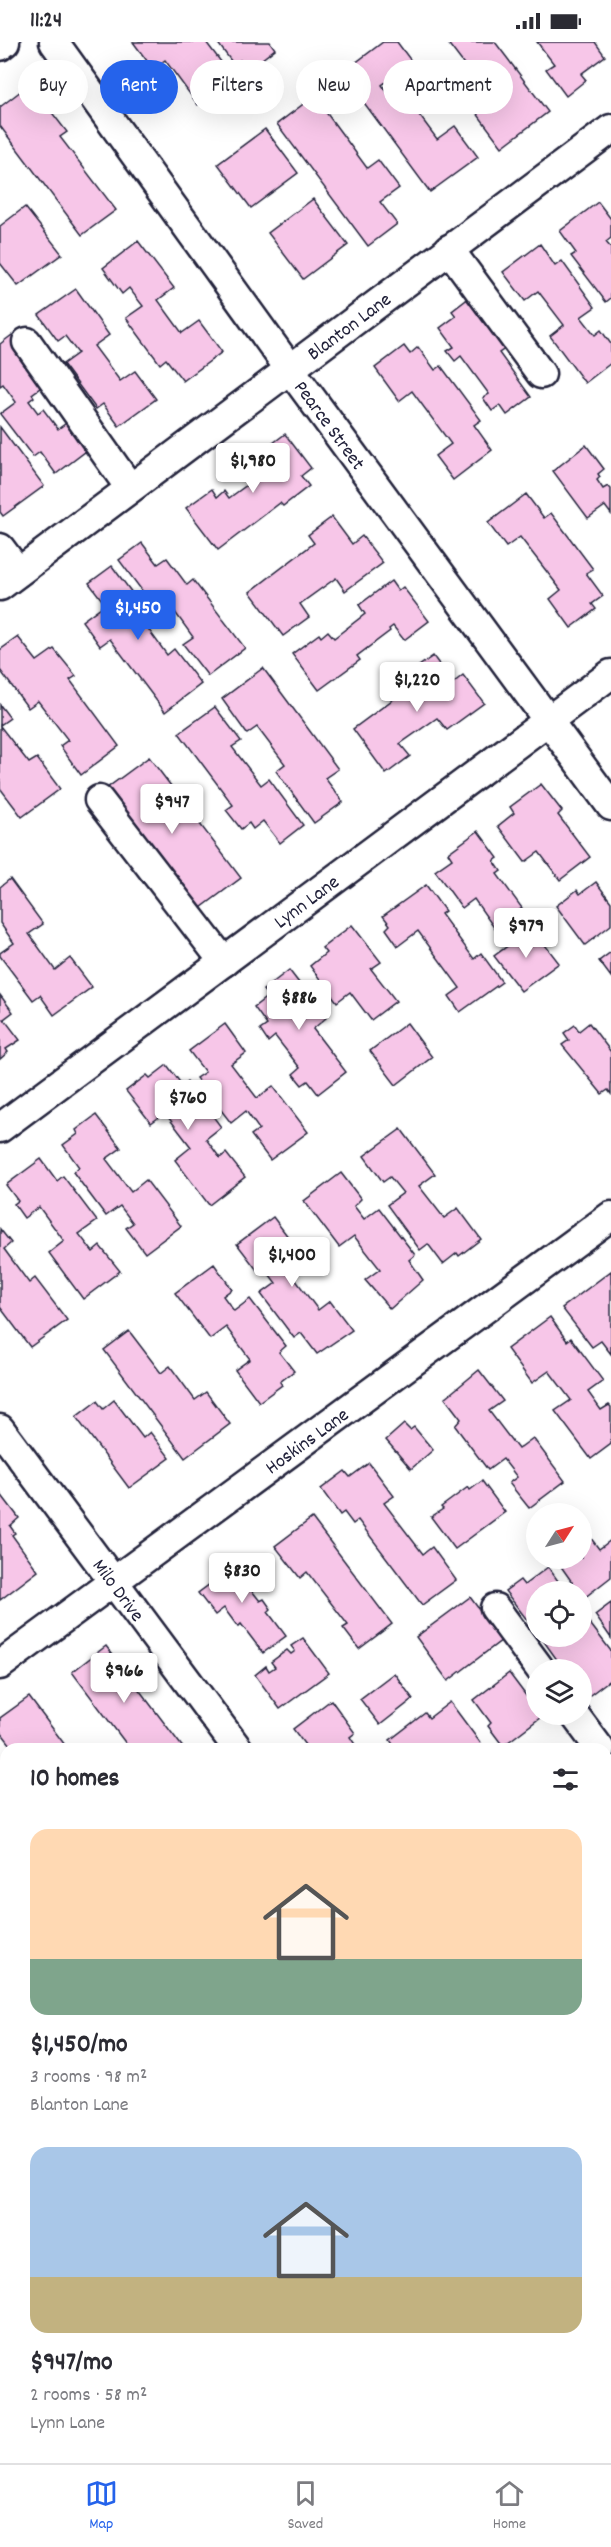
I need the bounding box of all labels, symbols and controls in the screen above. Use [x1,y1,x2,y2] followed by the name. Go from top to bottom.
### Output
[30,6,62,37] text: 11:24
[18,60,88,114] chip: Buy
[100,60,178,114] chip: Rent
[190,60,284,114] chip: Filters
[296,60,371,114] chip: New
[383,60,513,114] chip: Apartment
[302,287,398,369] street label: Blanton Lane
[286,376,370,477] street label: Pearce Street
[204,443,302,494] pin: $1,980
[230,448,276,476] text: $1,980
[89,590,187,641] pin: $1,450
[115,595,161,623] text: $1,450
[368,662,466,713] pin: $1,220
[394,667,440,695] text: $1,220
[136,784,208,835] pin: $947
[154,789,190,817] text: $947
[269,869,346,937] street label: Lynn Lane
[490,908,562,959] pin: $979
[508,913,544,941] text: $979
[263,980,335,1031] pin: $886
[281,985,317,1013] text: $886
[152,1080,224,1131] pin: $760
[169,1085,207,1113] text: $760
[243,1237,341,1288] pin: $1,400
[268,1242,316,1270] text: $1,400
[260,1402,356,1483] street label: Hoskins Lane
[526,1503,592,1569] north arrow
[526,1503,592,1725] map controls
[206,1553,278,1604] pin: $830
[84,1554,150,1629] street label: Milo Drive
[223,1558,261,1586] text: $830
[526,1581,592,1647] button: locate
[88,1653,160,1704] pin: $966
[105,1658,143,1686] text: $966
[526,1659,592,1725] button: layers
[30,1761,120,1798] text: 10 homes
[549,1763,582,1796] icon: filters
[252,1868,360,1976] icon: home
[30,2027,128,2064] text: $1,450/mo
[30,2064,147,2092] text: 3 rooms · 98 m²
[30,2092,129,2120] text: Blanton Lane
[252,2186,360,2294] icon: home
[30,2345,113,2382] text: $947/mo
[30,2382,147,2410] text: 2 rooms · 58 m²
[30,2410,105,2438] text: Lynn Lane
[85,2477,118,2536] tab: Map
[287,2477,323,2536] tab: Saved
[493,2477,526,2536] tab: Home

